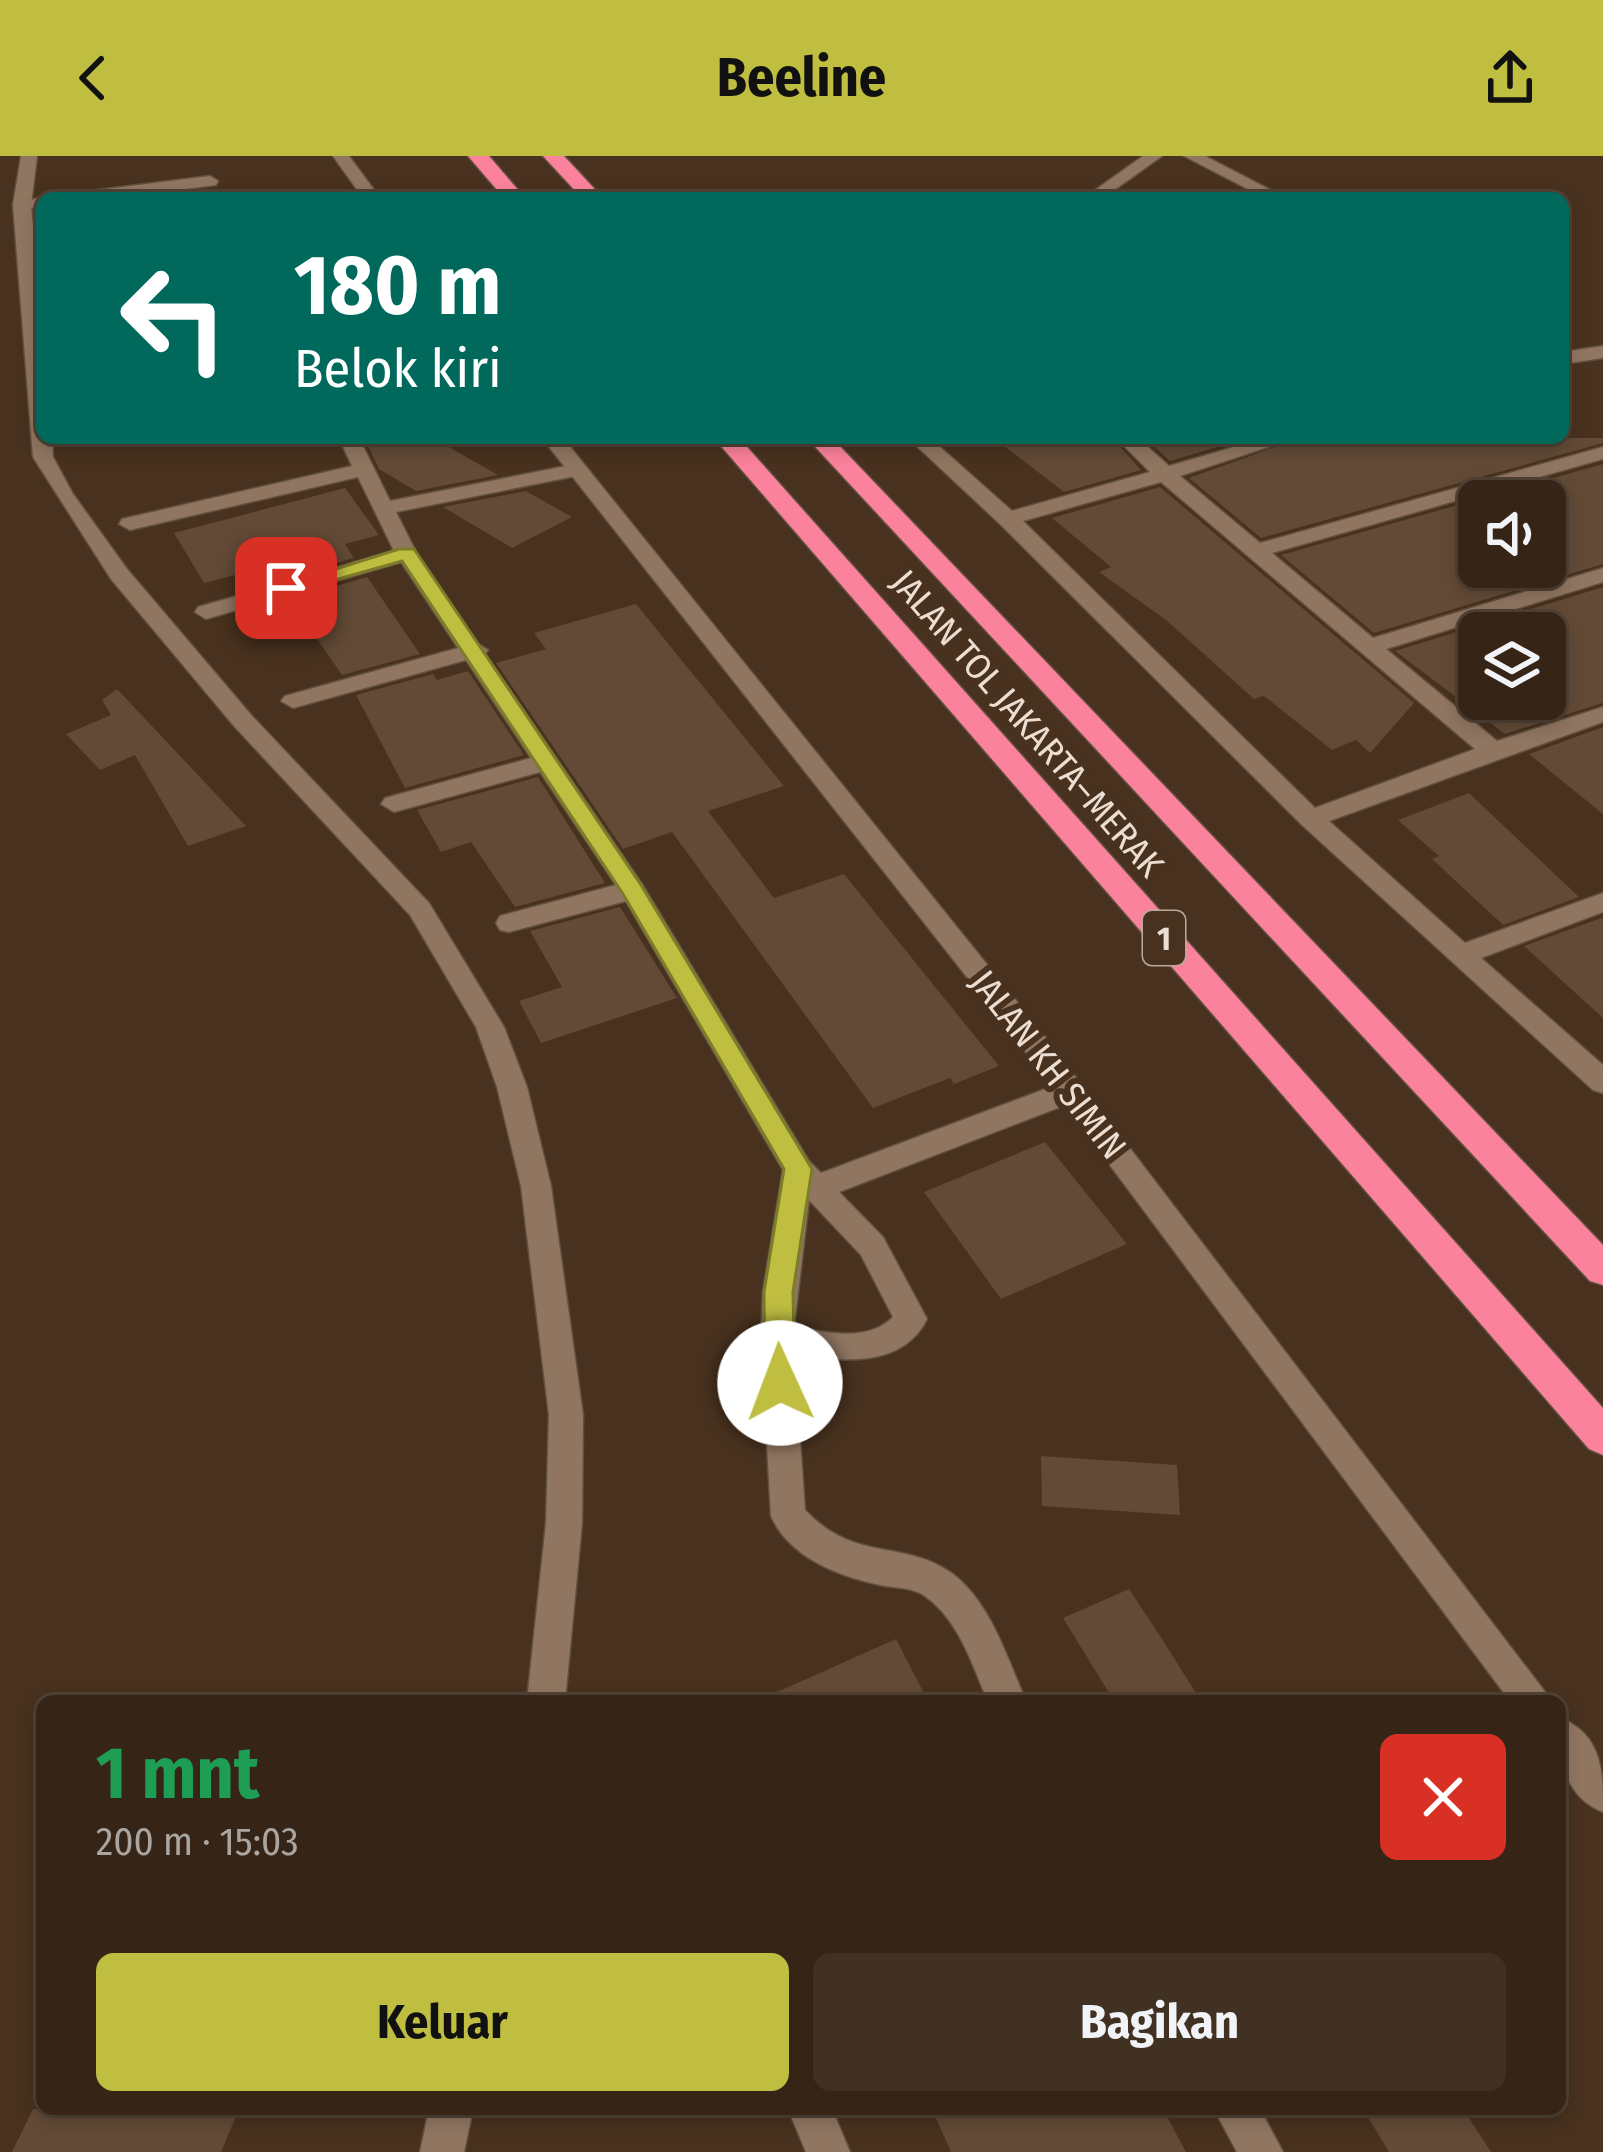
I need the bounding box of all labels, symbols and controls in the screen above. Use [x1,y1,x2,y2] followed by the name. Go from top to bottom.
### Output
[60,45,126,111] icon: back
[1477,45,1543,111] icon: share
[717,46,886,110] text: Beeline
[294,235,501,336] text: 180 m
[96,240,252,396] icon: left
[294,337,502,401] text: Belok kiri
[1458,480,1566,720] map controls
[1458,480,1566,588] button: sound
[235,537,337,639] pin
[253,555,319,621] icon: arrive
[882,561,1173,887] street label: JALAN TOL JAKARTA–MERAK
[1458,612,1566,720] button: layers
[1143,911,1185,965] road number: 1
[961,961,1136,1168] street label: JALAN KH SIMIN
[717,1320,843,1446] position arrow
[96,1731,259,1817] text: 1 mnt
[1380,1734,1506,1860] button: close
[96,1819,299,1865] text: 200 m · 15:03
[96,1953,789,2091] button: Keluar
[813,1953,1506,2091] button: Bagikan

